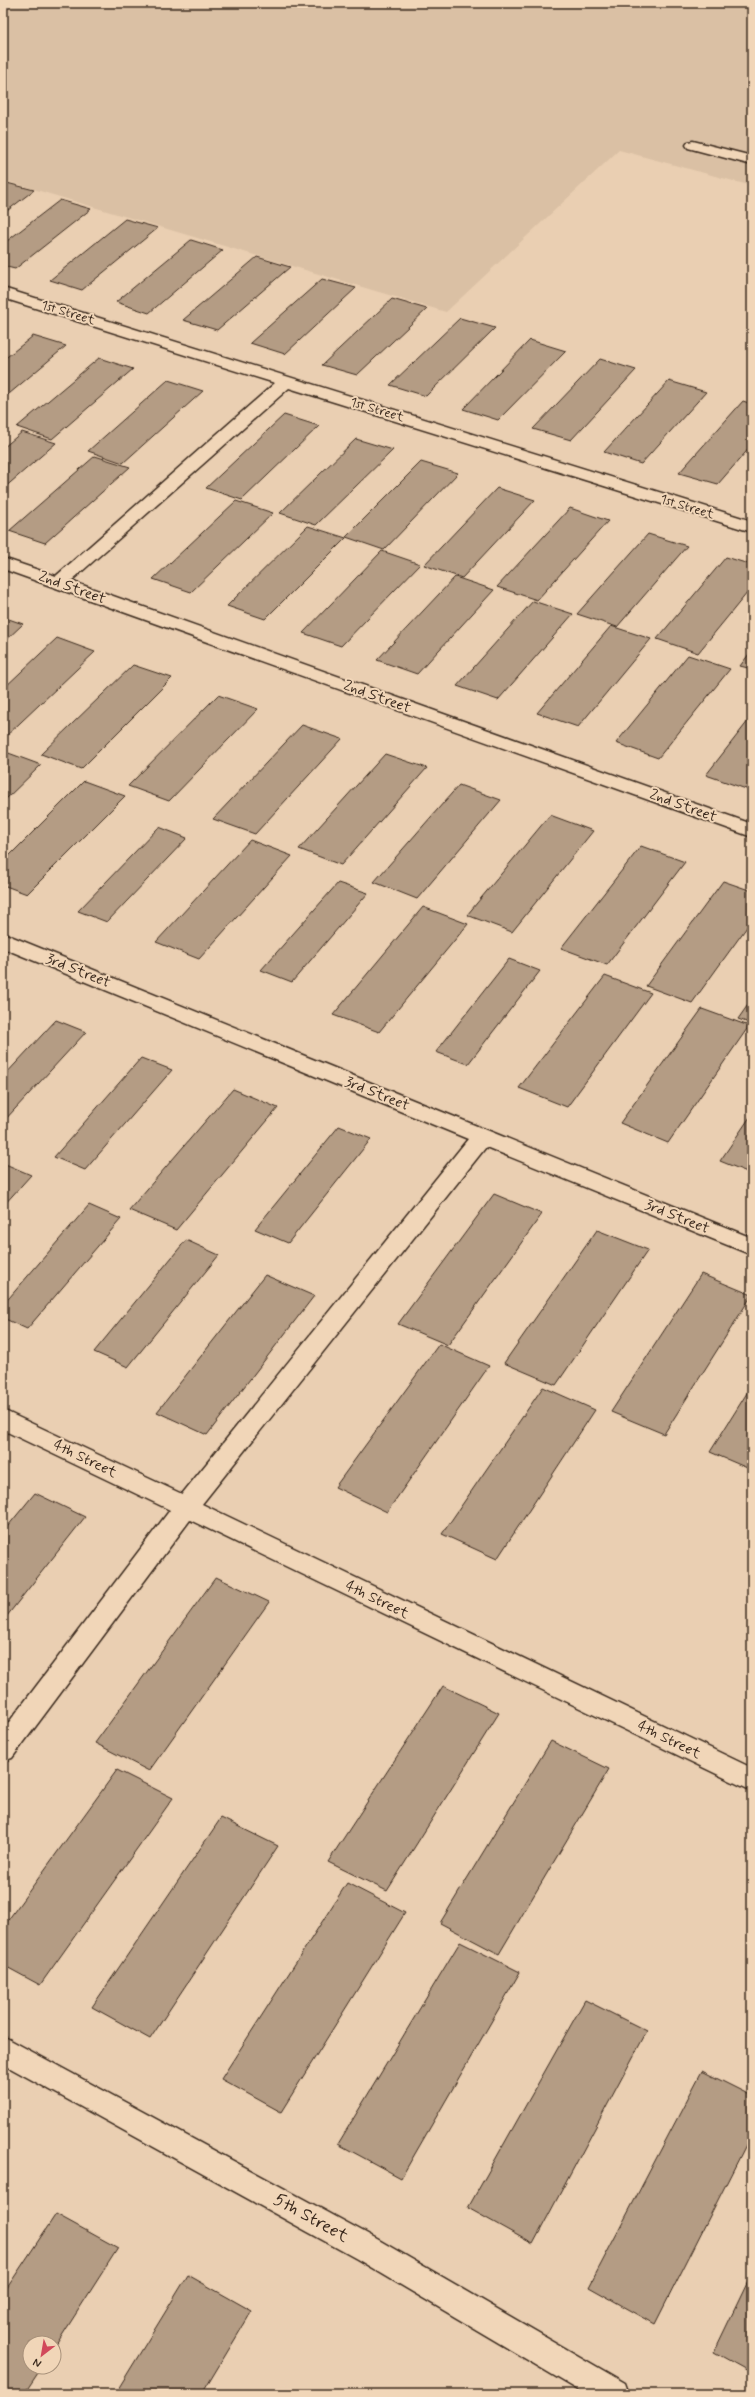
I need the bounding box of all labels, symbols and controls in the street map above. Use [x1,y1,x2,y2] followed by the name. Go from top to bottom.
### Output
[39,297,97,329] street label: 1st Street
[348,394,406,426] street label: 1st Street
[658,491,716,523] street label: 1st Street
[36,567,108,609] street label: 2nd Street
[341,676,413,718] street label: 2nd Street
[647,785,719,827] street label: 2nd Street
[43,949,113,993] street label: 3rd Street
[342,1072,412,1116] street label: 3rd Street
[642,1195,712,1239] street label: 3rd Street
[50,1435,120,1483] street label: 4th Street
[342,1576,412,1624] street label: 4th Street
[634,1716,704,1764] street label: 4th Street
[269,2188,353,2249] street label: 5th Street
[22,2335,62,2375] north arrow
[31,2355,44,2371] text: N

